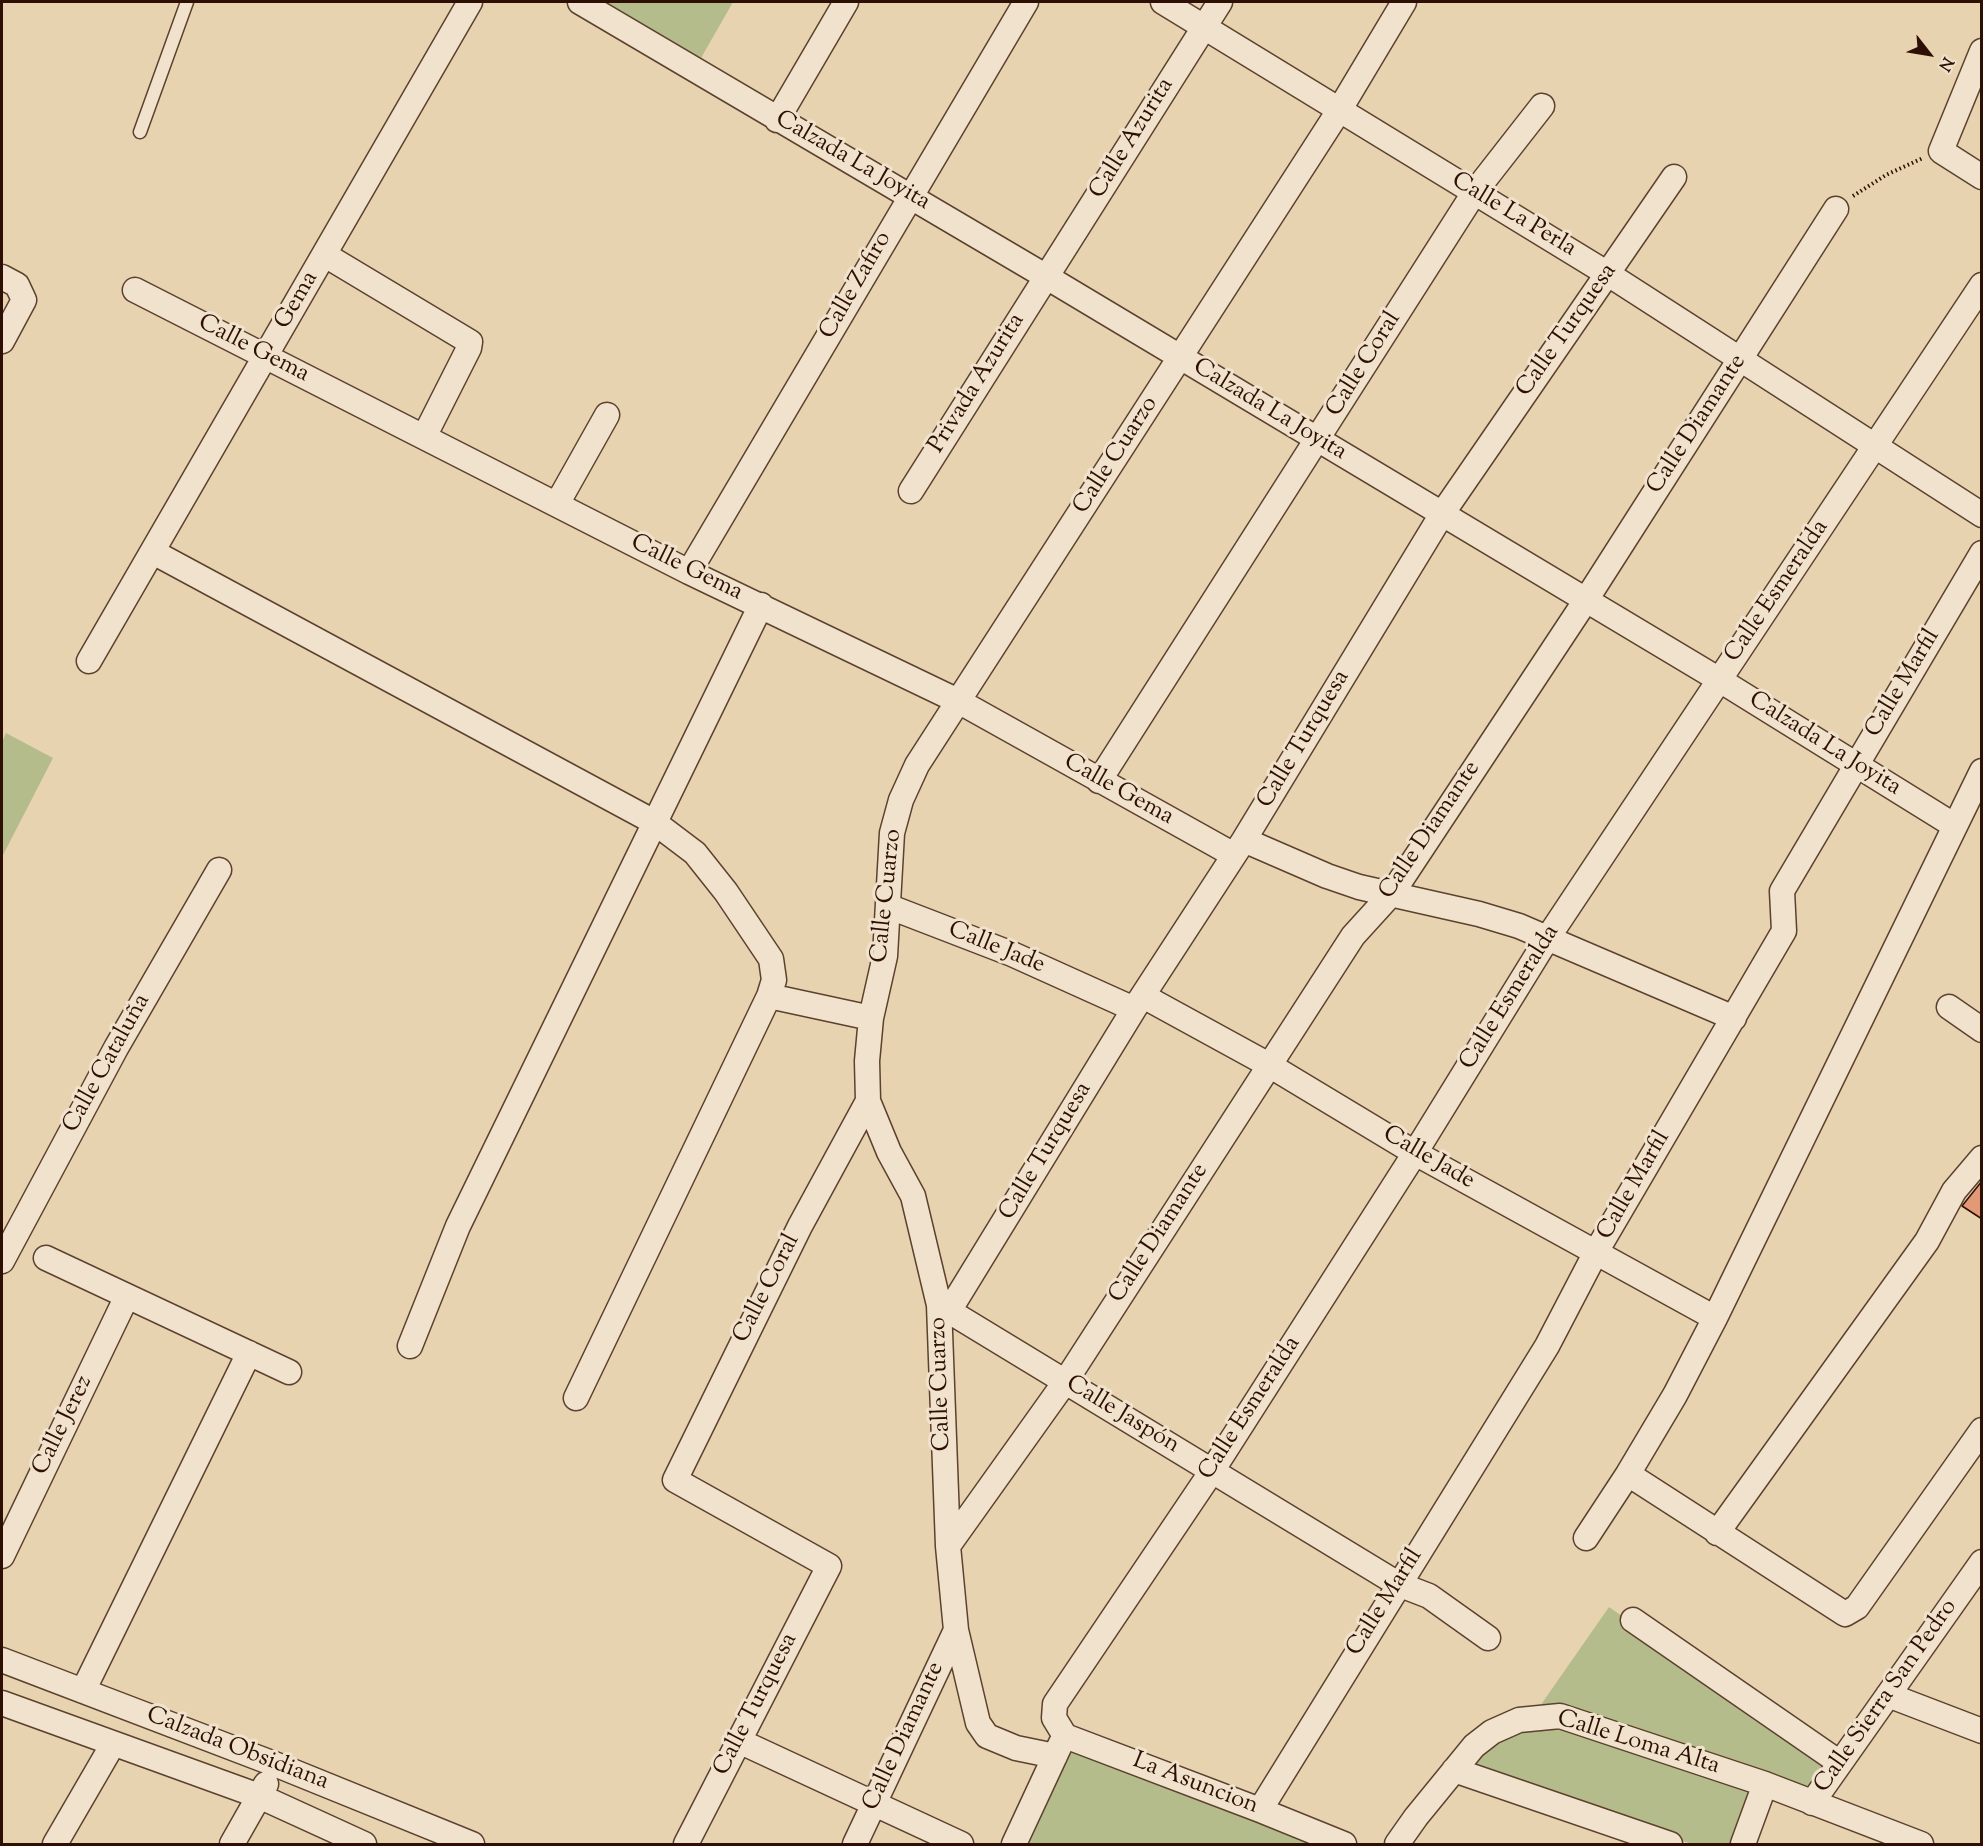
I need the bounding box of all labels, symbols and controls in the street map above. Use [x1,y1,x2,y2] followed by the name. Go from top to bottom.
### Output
[1899,24,1959,84] north arrow
[1932,52,1958,75] text: N
[1085,73,1181,205] street label: Calle Azurita
[769,106,935,218] street label: Calzada La Joyita
[1445,167,1581,265] street label: Calle La Perla
[815,227,899,345] street label: Calle Zafiro
[1512,259,1624,403] street label: Calle Turquesa
[270,267,326,335] street label: Gema
[1322,307,1408,423] street label: Calle Coral
[924,309,1032,459] street label: Privada Azurita
[192,310,314,390] street label: Calle Gema
[1642,350,1754,500] street label: Calle Diamante
[1187,354,1351,468] street label: Calzada La Joyita
[1068,392,1166,520] street label: Calle Cuarzo
[1720,515,1836,669] street label: Calle Esmeralda
[625,529,747,609] street label: Calle Gema
[1860,625,1948,743] street label: Calle Marfil
[1253,666,1357,814] street label: Calle Turquesa
[1742,687,1906,803] street label: Calzada La Joyita
[1058,749,1178,833] street label: Calle Gema
[1374,756,1488,906] street label: Calle Diamante
[867,828,909,964] street label: Calle Cuarzo
[943,917,1049,981] street label: Calle Jade
[1455,920,1567,1076] street label: Calle Esmeralda
[58,990,158,1138] street label: Calle Cataluña
[995,1078,1099,1226] street label: Calle Turquesa
[1377,1121,1479,1197] street label: Calle Jade
[1592,1126,1678,1246] street label: Calle Marfil
[1104,1159,1216,1309] street label: Calle Diamante
[728,1230,808,1348] street label: Calle Coral
[925,1316,959,1452] street label: Calle Cuarzo
[1194,1332,1308,1486] street label: Calle Esmeralda
[1060,1371,1184,1461] street label: Calle Jaspón
[28,1372,100,1480] street label: Calle Jerez
[1342,1544,1430,1662] street label: Calle Marfil
[1809,1595,1965,1799] street label: Calle Sierra San Pedro
[709,1629,805,1781] street label: Calle Turquesa
[858,1658,952,1816] street label: Calle Diamante
[142,1702,332,1798] street label: Calzada Obsidiana
[1553,1706,1723,1782] street label: Calle Loma Alta
[1128,1748,1262,1822] street label: La Asuncion

